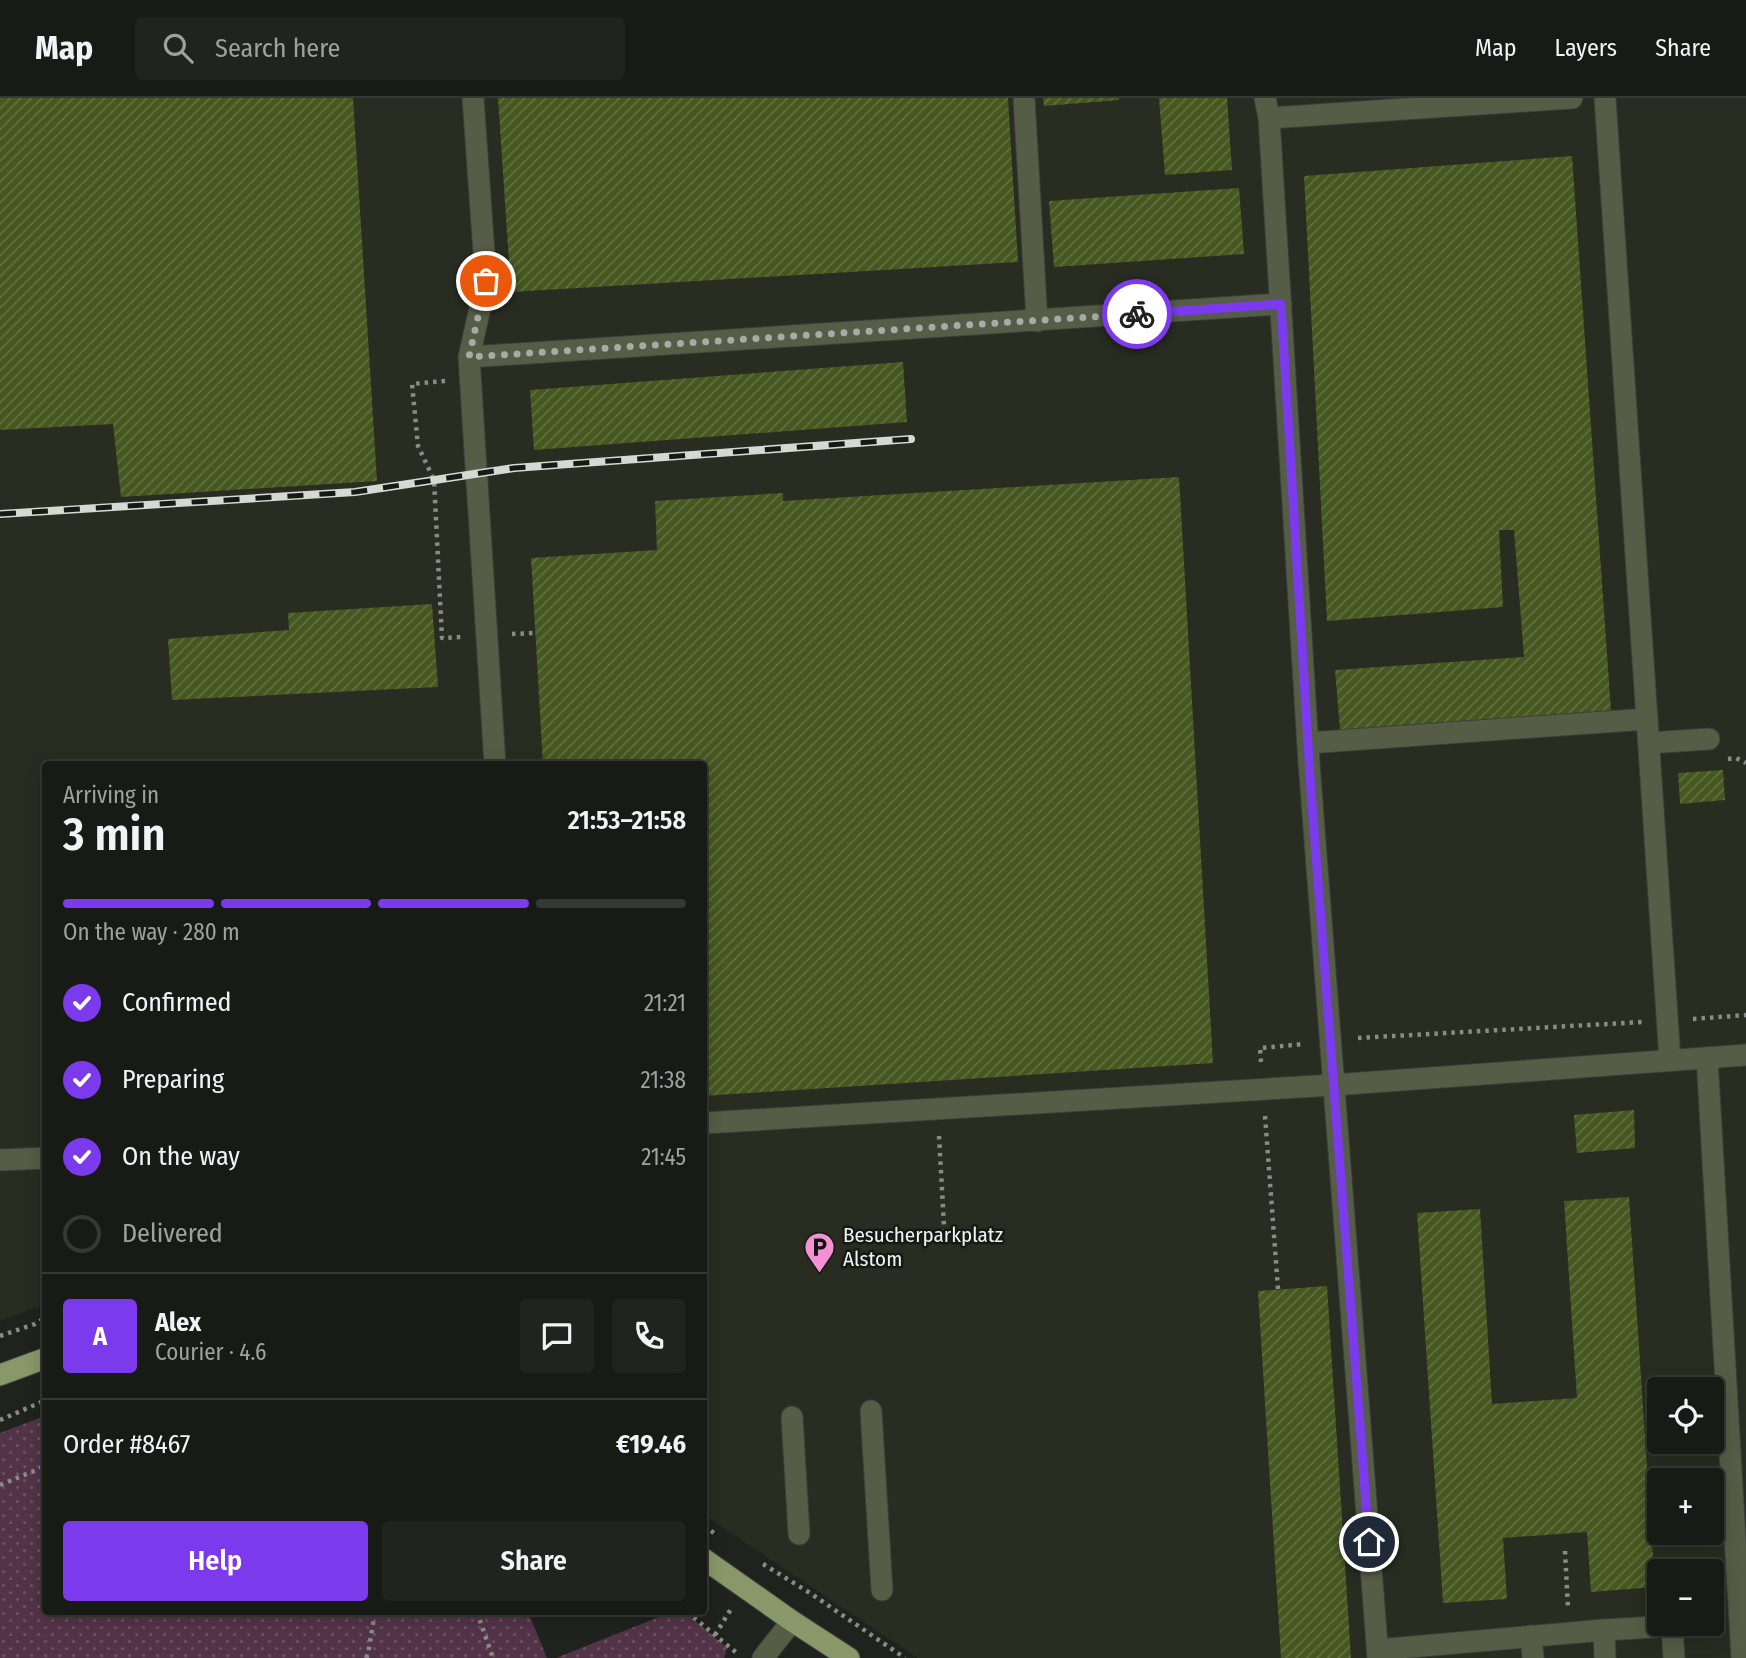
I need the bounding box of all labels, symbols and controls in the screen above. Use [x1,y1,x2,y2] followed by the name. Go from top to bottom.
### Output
[135,17,625,80] search box
[35,28,93,68] text: Map
[159,29,197,67] icon: search
[215,33,340,64] text: Search here
[1475,34,1517,62] text: Map
[1555,34,1617,62] text: Layers
[1655,34,1711,62] text: Share
[456,251,516,311] pin
[467,262,505,300] icon: bag
[1102,279,1172,349] courier
[1118,295,1156,333] icon: bike
[63,781,159,809] text: Arriving in
[568,805,686,836] text: 21:53–21:58
[63,807,166,862] text: 3 min
[63,918,240,946] text: On the way · 280 m
[63,984,101,1022] icon: check
[122,987,232,1018] text: Confirmed
[644,989,686,1017] text: 21:21
[63,1061,101,1099] icon: check
[122,1064,224,1095] text: Preparing
[640,1066,686,1094] text: 21:38
[63,1138,101,1176] icon: check
[122,1141,240,1172] text: On the way
[641,1143,686,1171] text: 21:45
[122,1218,223,1249] text: Delivered
[843,1222,1003,1272] place label: Besucherparkplatz Alstom
[803,1230,837,1274] parking icon: Besucherparkplatz Alstom
[520,1299,594,1373] button: chat
[612,1299,686,1373] button: phone
[155,1307,201,1338] text: Alex
[93,1321,107,1352] text: A
[155,1338,266,1366] text: Courier · 4.6
[1647,1377,1724,1636] map controls
[1647,1377,1724,1454] button: locate
[63,1429,190,1460] text: Order #8467
[616,1429,686,1460] text: €19.46
[1647,1468,1724,1545] button: +
[1339,1512,1399,1572] pin
[63,1521,368,1601] button: Help
[382,1521,686,1601] button: Share
[1350,1523,1388,1561] icon: home
[1647,1559,1724,1636] button: −

